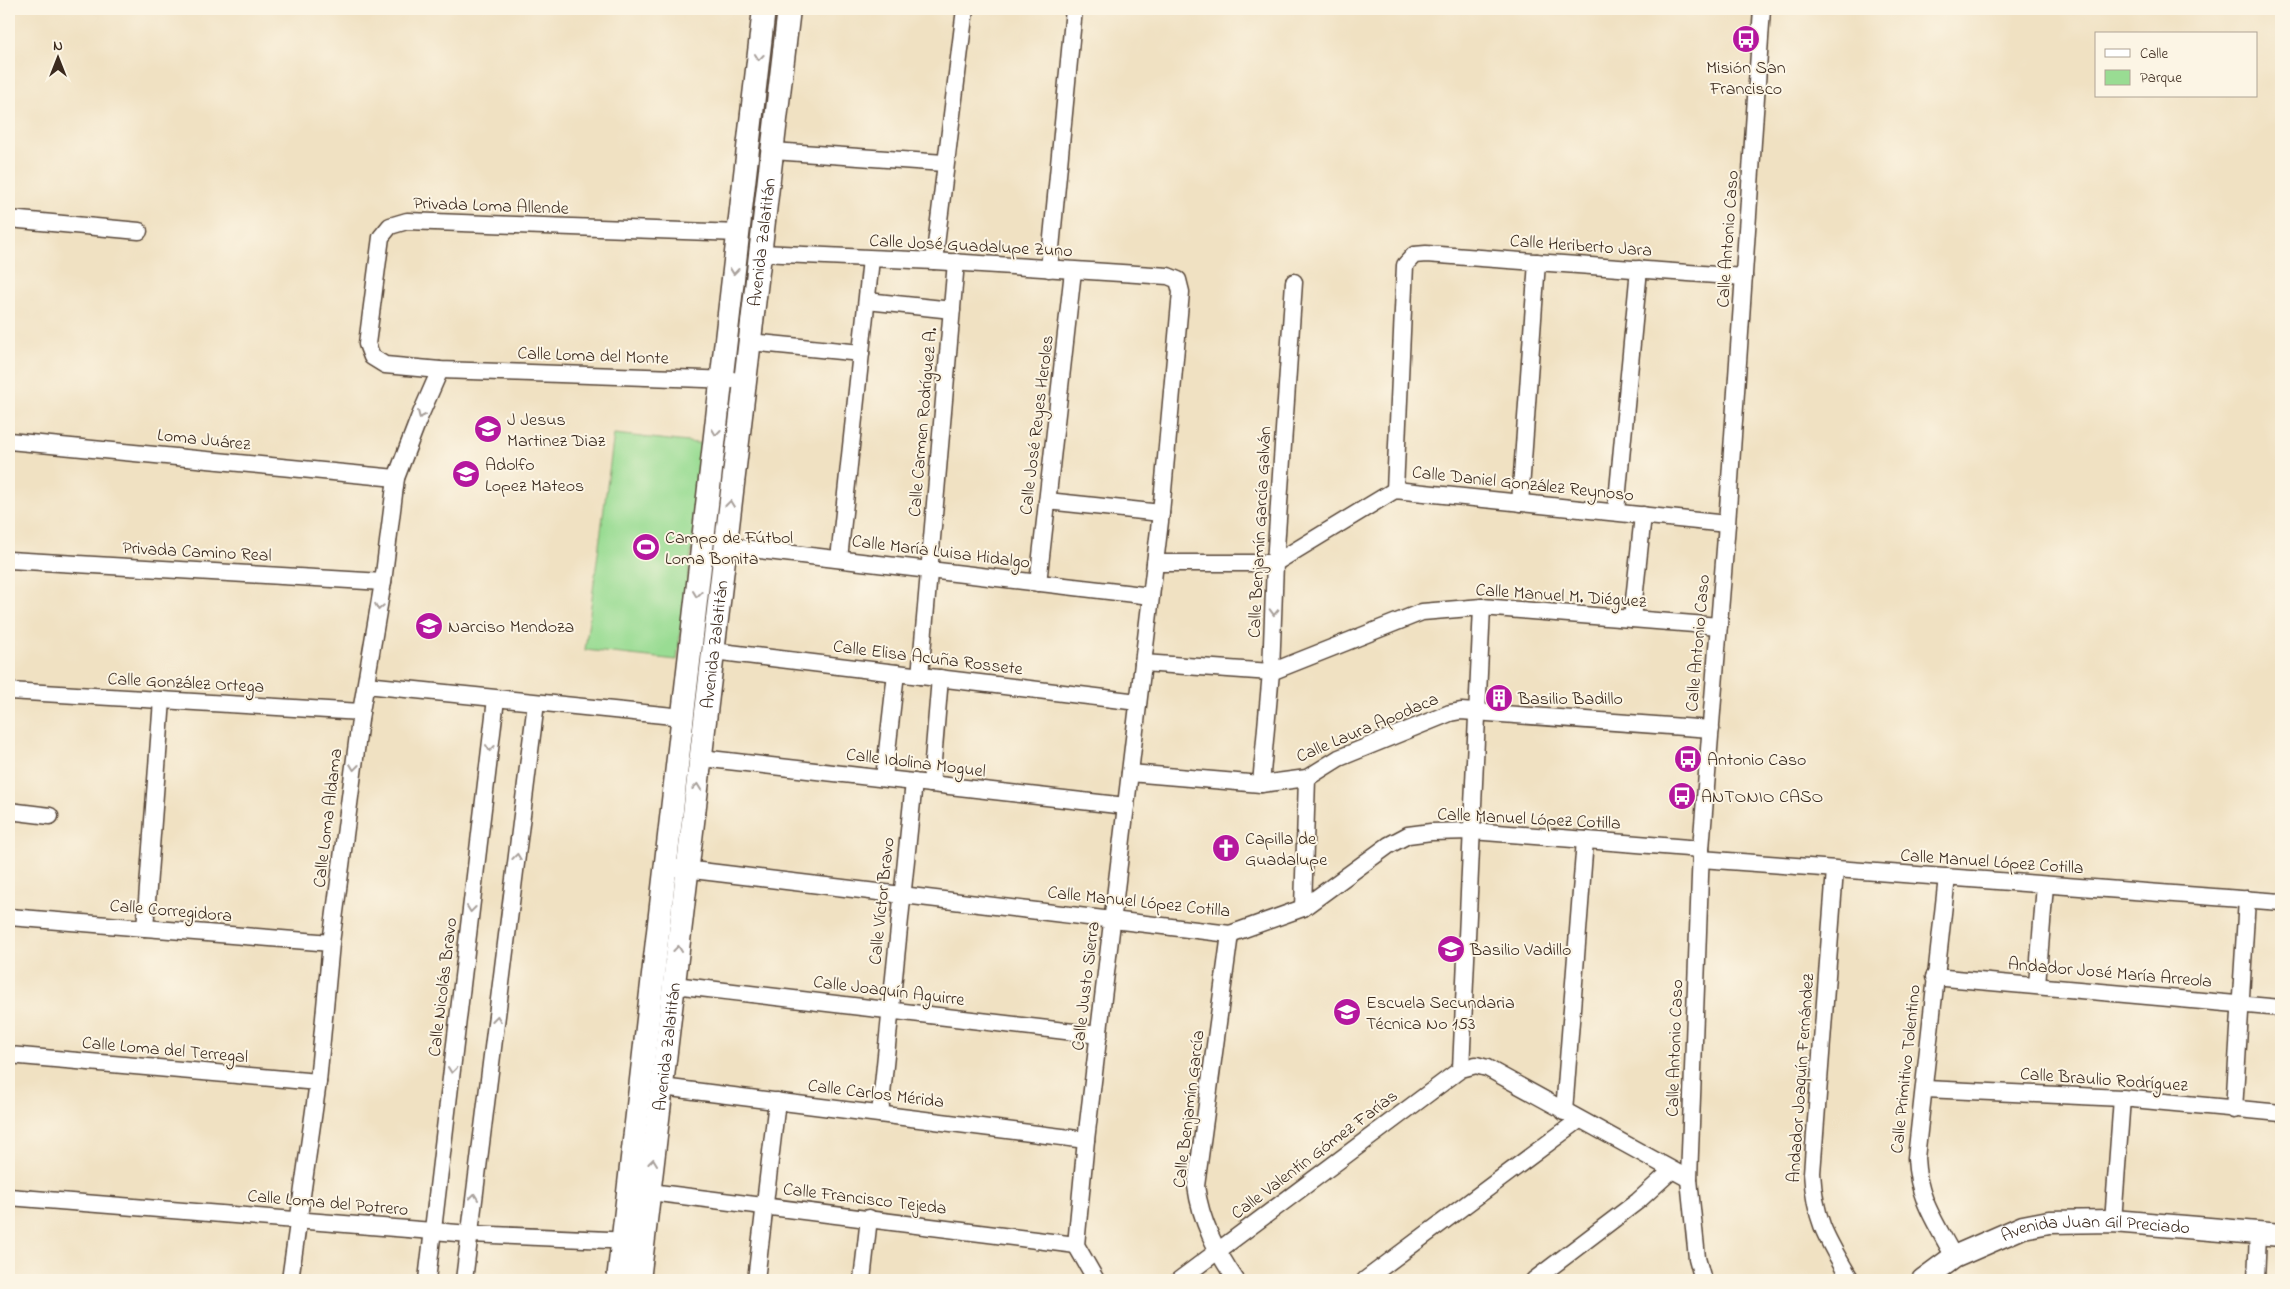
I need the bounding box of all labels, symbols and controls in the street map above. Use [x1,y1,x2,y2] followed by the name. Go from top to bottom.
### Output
[1731,24,1761,54] bus stop icon: Misión San Francisco
[32,32,82,82] north arrow
[2095,32,2258,98] legend
[53,36,63,57] text: N
[2140,43,2168,65] text: Calle
[754,53,765,61] one-way arrow
[1706,56,1786,103] place label: Misión San Francisco
[2140,67,2182,89] text: Parque
[1711,170,1747,309] street label: Calle Antonio Caso
[743,177,784,308] street label: Avenida Zalatitán
[413,191,570,223] street label: Privada Loma Allende
[869,229,1073,265] street label: Calle José Guadalupe Zuno
[1509,229,1653,265] street label: Calle Heriberto Jara
[729,267,740,275] one-way arrow
[903,326,946,518] street label: Calle Carmen Rodríguez A.
[1014,334,1062,517] street label: Calle José Reyes Heroles
[517,341,670,373] street label: Calle Loma del Monte
[507,408,606,455] place label: J Jesus Martinez Diaz
[416,410,427,419] one-way arrow
[473,414,503,444] school or university icon: J Jesus Martinez Diaz
[156,423,252,459] street label: Loma Juárez
[1242,425,1280,639] street label: Calle Benjamín García Galván
[711,429,722,437] one-way arrow
[485,453,584,500] place label: Adolfo Lopez Mateos
[451,459,481,489] school or university icon: Adolfo Lopez Mateos
[1411,460,1635,510] street label: Calle Daniel González Reynoso
[724,500,735,508] one-way arrow
[665,526,793,573] place label: Campo de Fútbol Loma Bonita
[850,529,1031,578] street label: Calle María Luisa Hidalgo
[631,532,661,562] sports icon: Campo de Fútbol Loma Bonita
[122,536,272,570] street label: Privada Camino Real
[1680,573,1718,713] street label: Calle Antonio Caso
[1475,578,1648,617] street label: Calle Manuel M. Diéguez
[696,579,736,710] street label: Avenida Zalatitán
[692,590,703,598] one-way arrow
[374,602,384,611] one-way arrow
[1268,608,1279,616] one-way arrow
[414,611,444,641] school or university icon: Narciso Mendoza
[448,615,574,641] place label: Narciso Mendoza
[831,634,1025,684] street label: Calle Elisa Acuña Rossete
[107,667,265,702] street label: Calle González Ortega
[1484,683,1514,713] building icon: Basilio Badillo
[1293,687,1443,771] street label: Calle Laura Apodaca
[1517,687,1623,713] place label: Basilio Badillo
[486,743,496,752] one-way arrow
[844,743,987,786] street label: Calle Idolina Moguel
[1673,744,1703,774] bus stop icon: Antonio Caso
[308,747,350,889] street label: Calle Loma Aldama
[1707,748,1806,774] place label: Antonio Caso
[349,763,360,771] one-way arrow
[1667,781,1697,811] bus stop icon: ANTONIO CASO
[691,783,702,791] one-way arrow
[1701,785,1823,811] place label: ANTONIO CASO
[1436,802,1621,838] street label: Calle Manuel López Cotilla
[1245,827,1328,874] place label: Capilla de Guadalupe
[1211,833,1241,863] church icon: Capilla de Guadalupe
[863,836,903,966] street label: Calle Víctor Bravo
[1899,844,2084,882] street label: Calle Manuel López Cotilla
[511,853,522,861] one-way arrow
[1046,880,1232,926] street label: Calle Manuel López Cotilla
[108,894,233,931] street label: Calle Corregidora
[466,905,477,913] one-way arrow
[423,916,465,1058] street label: Calle Nicolás Bravo
[1066,920,1108,1052] street label: Calle Justo Sierra
[1436,934,1466,964] school or university icon: Basilio Vadillo
[1469,938,1571,964] place label: Basilio Vadillo
[672,944,683,952] one-way arrow
[2007,952,2213,996] street label: Andador José María Arreola
[811,970,967,1015] street label: Calle Joaquín Aguirre
[1782,972,1822,1184] street label: Andador Joaquín Fernández
[1661,979,1691,1117] street label: Calle Antonio Caso
[648,981,689,1113] street label: Avenida Zalatitán
[1885,984,1929,1155] street label: Calle Primitivo Tolentino
[1366,991,1515,1038] place label: Escuela Secundaria Técnica No 153
[1332,997,1362,1027] school or university icon: Escuela Secundaria Técnica No 153
[491,1014,502,1022] one-way arrow
[1167,1029,1213,1190] street label: Calle Benjamín García
[81,1031,249,1072] street label: Calle Loma del Terregal
[2019,1062,2189,1101] street label: Calle Braulio Rodríguez
[447,1067,458,1075] one-way arrow
[806,1074,945,1116] street label: Calle Carlos Mérida
[1226,1084,1404,1227] street label: Calle Valentín Gómez Farías
[647,1158,658,1166] one-way arrow
[781,1177,948,1223] street label: Calle Francisco Tejeda
[246,1184,409,1224] street label: Calle Loma del Potrero
[469,1193,479,1201] one-way arrow
[1997,1210,2191,1250] street label: Avenida Juan Gil Preciado

